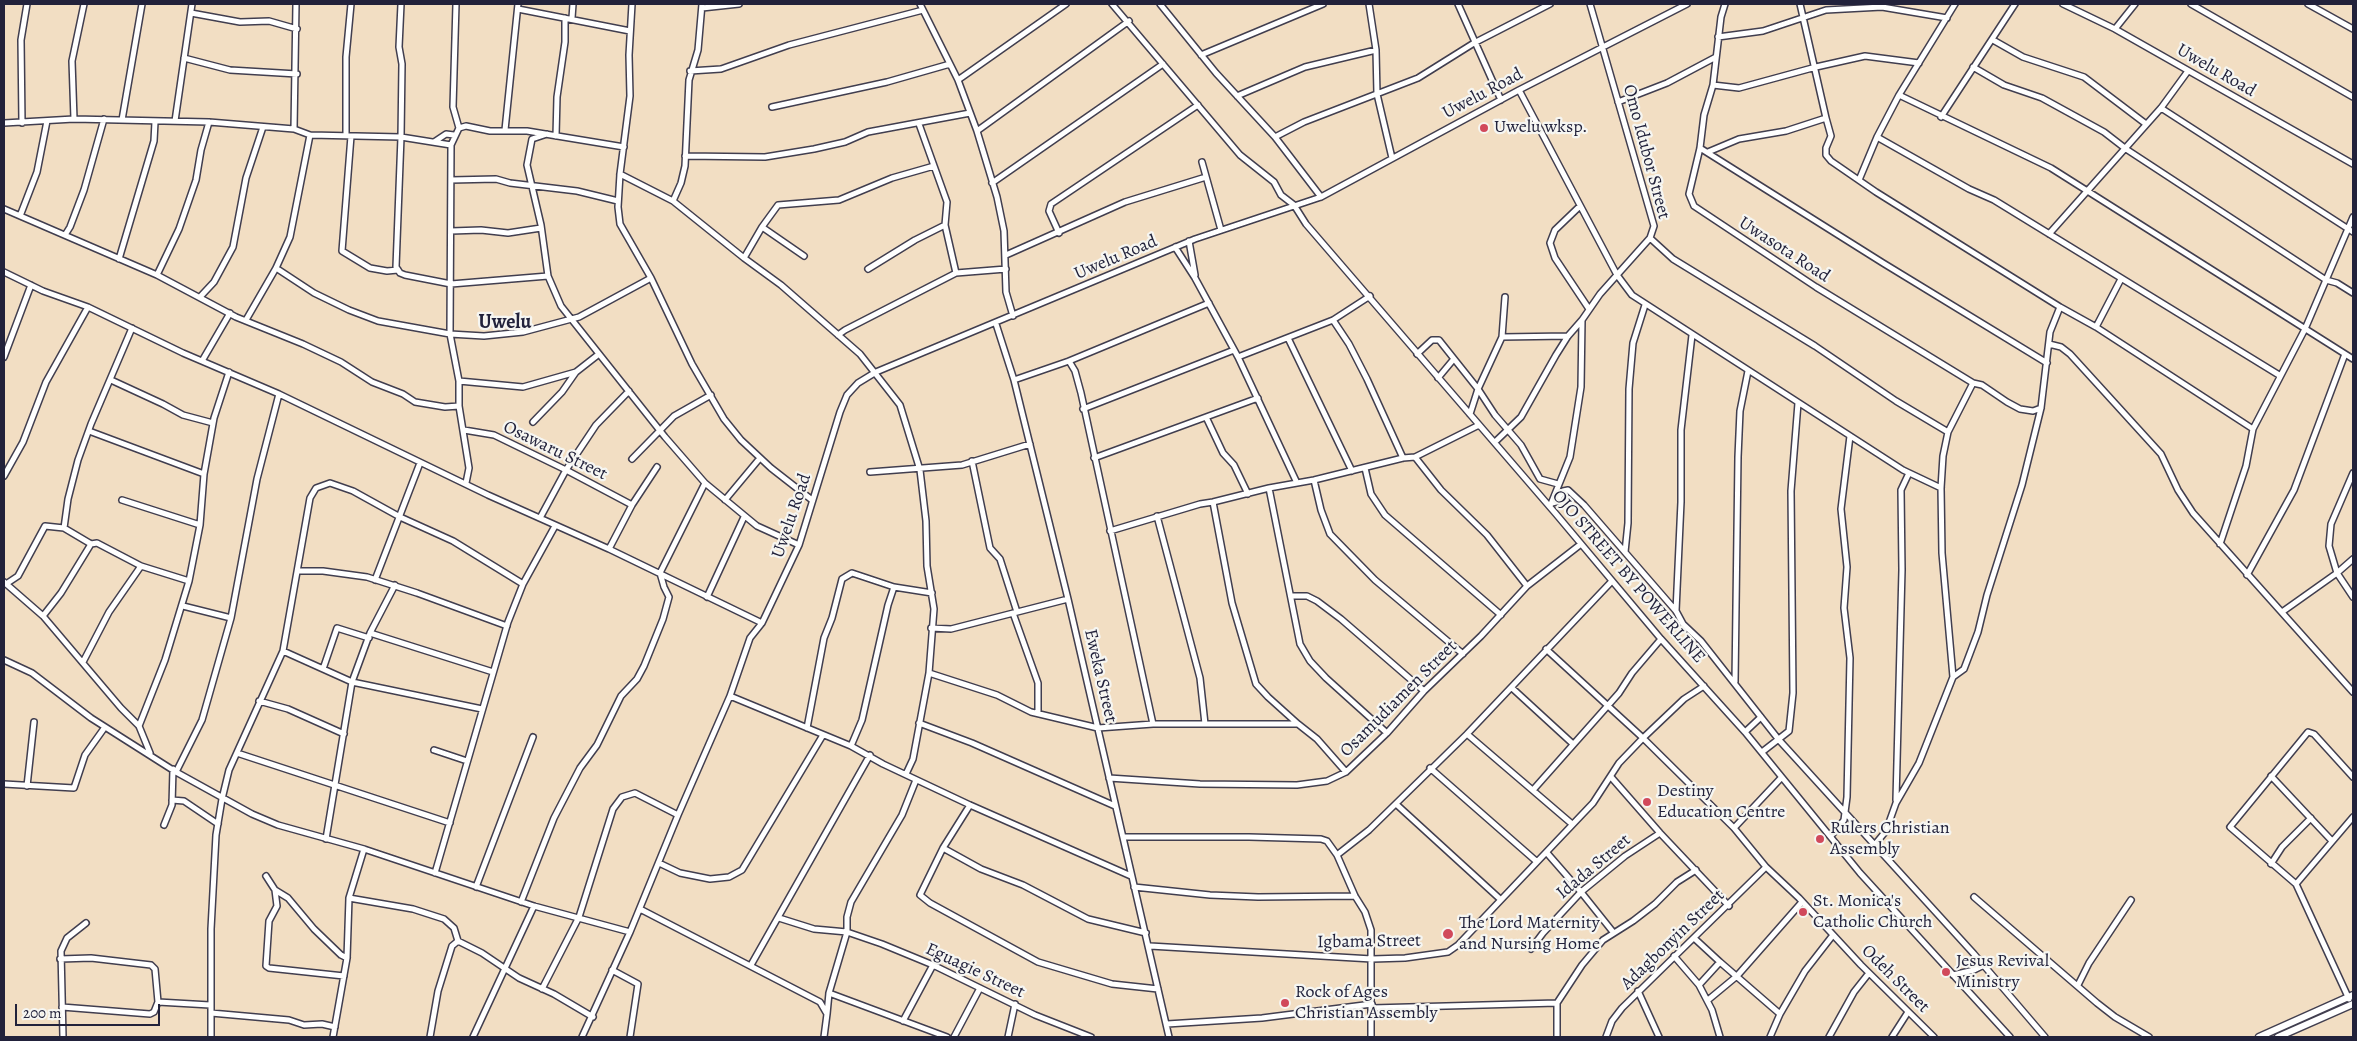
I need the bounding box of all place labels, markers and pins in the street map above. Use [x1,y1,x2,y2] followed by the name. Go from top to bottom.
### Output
[1494,117,1588,139] place label: Uwelu wksp.
[1478,122,1490,134] marker: Uwelu wksp.
[1657,781,1785,824] place label: Destiny Education Centre
[1641,796,1653,808] marker: Destiny Education Centre
[1830,818,1950,861] place label: Rulers Christian Assembly
[1814,833,1826,845] marker: Rulers Christian Assembly
[1813,891,1932,934] place label: St. Monica's Catholic Church
[1797,906,1809,918] marker: St. Monica's Catholic Church
[1459,913,1600,956] place label: The Lord Maternity and Nursing Home
[1441,927,1455,941] marker: The Lord Maternity and Nursing Home
[1956,951,2049,994] place label: Jesus Revival Ministry
[1940,966,1952,978] marker: Jesus Revival Ministry
[1295,982,1438,1024] place label: Rock of Ages Christian Assembly
[1279,997,1291,1009] marker: Rock of Ages Christian Assembly

